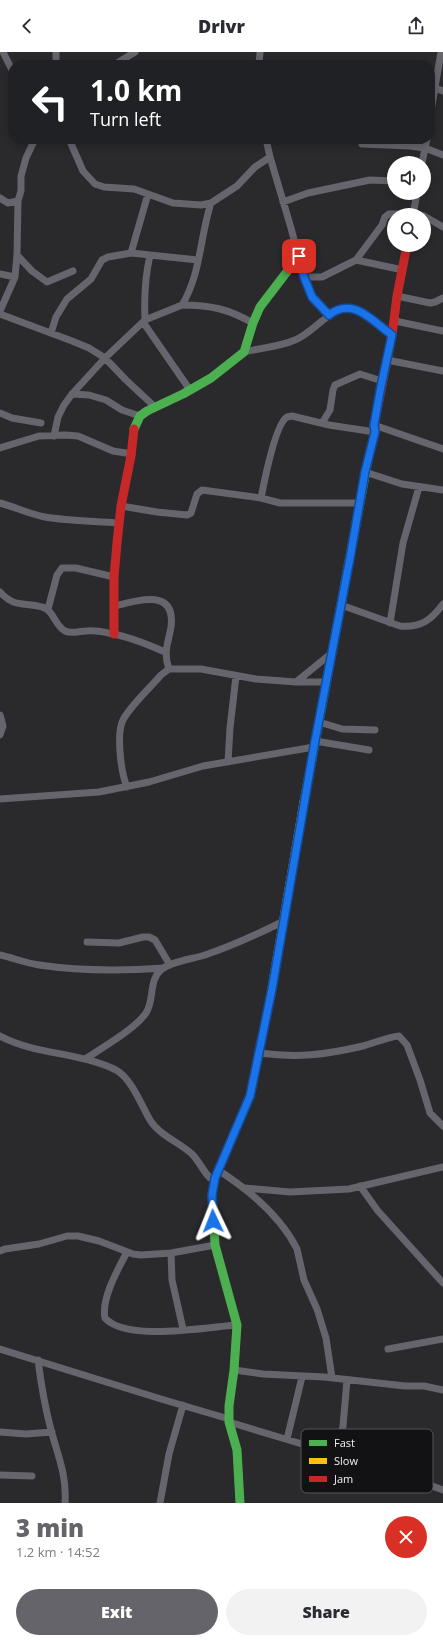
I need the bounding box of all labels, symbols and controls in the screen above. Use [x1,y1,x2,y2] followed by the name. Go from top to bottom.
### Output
[198,14,245,38] text: Drivr
[16,15,38,37] icon: back
[405,15,427,37] icon: share
[90,71,182,109] text: 1.0 km
[24,76,76,128] icon: left
[90,107,161,131] text: Turn left
[387,156,431,252] map controls
[387,156,431,200] button: sound
[387,208,431,252] button: search
[282,239,316,273] pin
[288,245,310,267] icon: arrive
[192,1200,234,1242] position arrow
[301,1429,433,1493] legend
[334,1435,355,1450] text: Fast
[334,1453,358,1468] text: Slow
[333,1471,353,1486] text: Jam
[16,1511,84,1544] text: 3 min
[385,1516,427,1558] button: close
[16,1543,100,1561] text: 1.2 km · 14:52
[16,1589,218,1635] button: Exit
[226,1589,427,1635] button: Share

